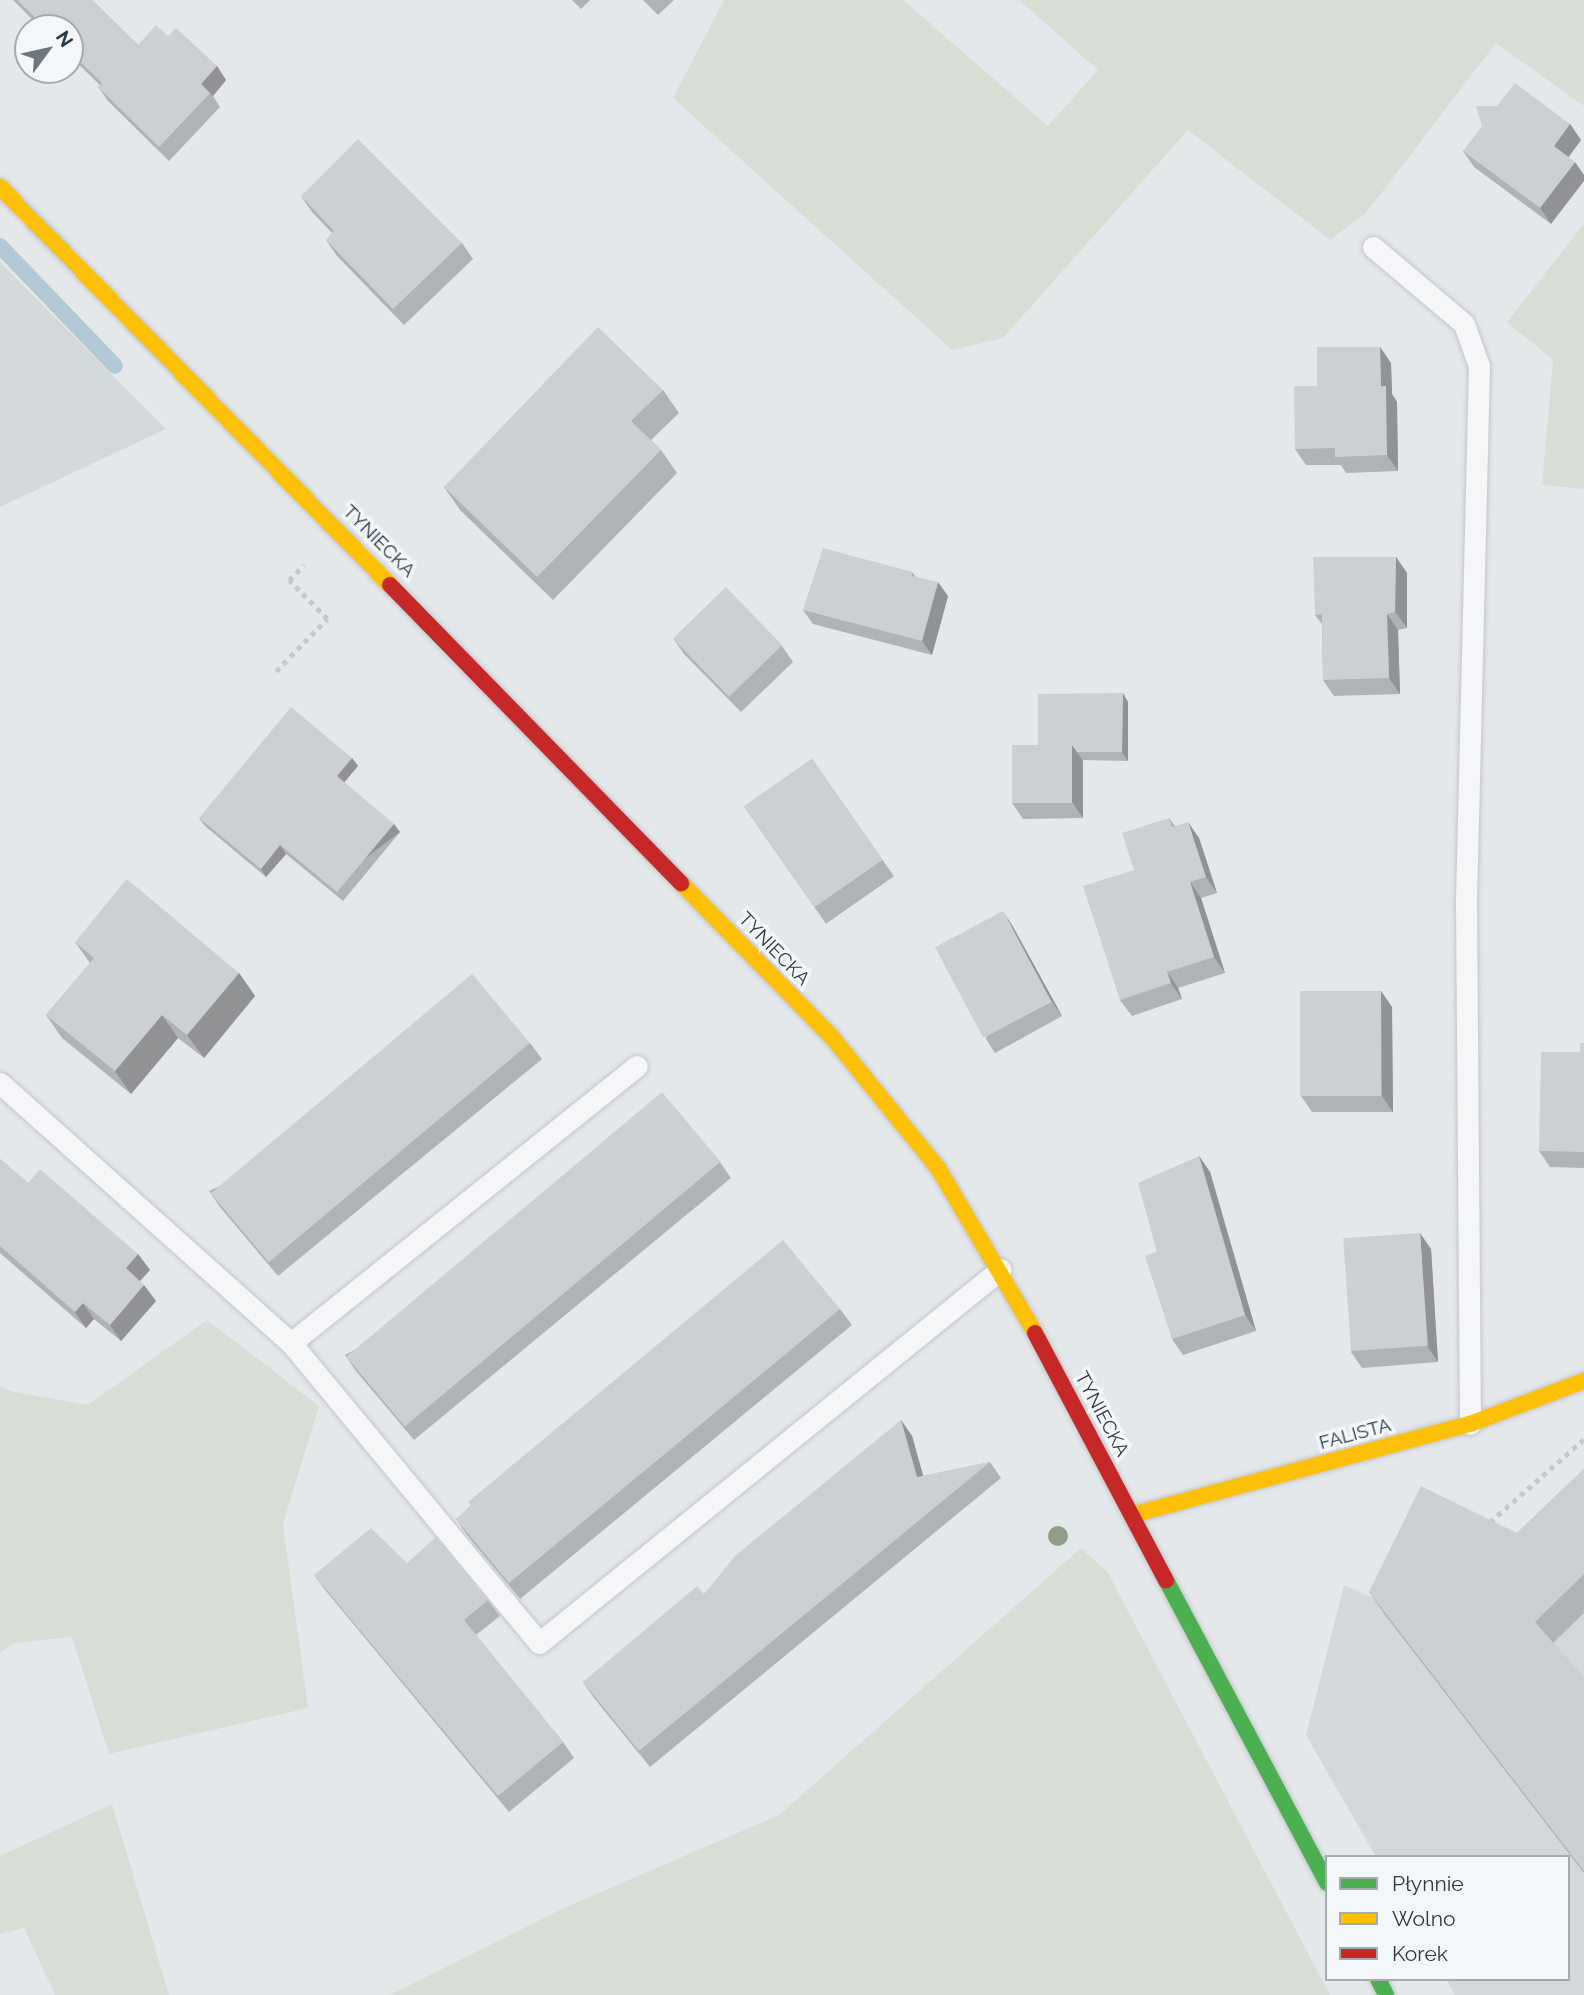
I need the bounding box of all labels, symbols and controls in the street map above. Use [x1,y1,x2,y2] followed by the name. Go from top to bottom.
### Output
[14,14,84,84] north arrow
[52,27,78,51] text: N
[338,500,420,582] street label: TYNIECKA
[734,908,814,990] street label: TYNIECKA
[1070,1368,1134,1460] street label: TYNIECKA
[1317,1414,1393,1454] street label: FALISTA
[1325,1855,1570,1981] legend
[1392,1871,1464,1896] text: Płynnie
[1392,1906,1456,1931] text: Wolno
[1392,1941,1448,1966] text: Korek

